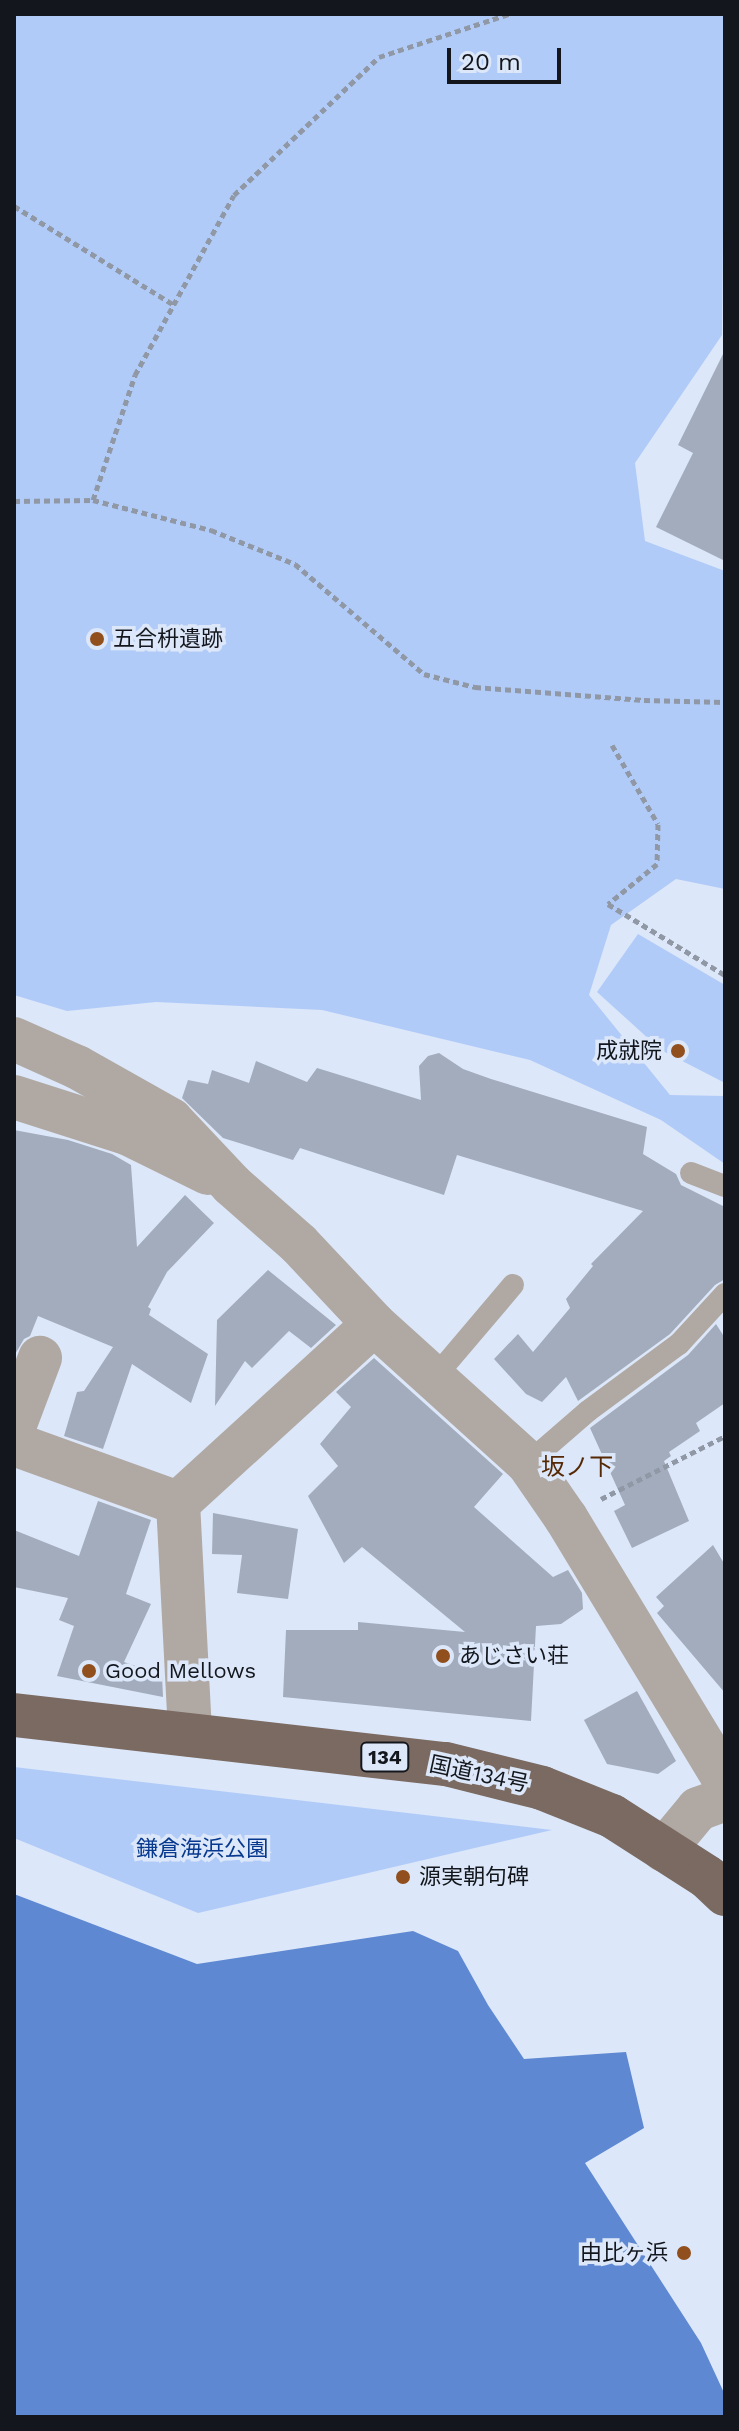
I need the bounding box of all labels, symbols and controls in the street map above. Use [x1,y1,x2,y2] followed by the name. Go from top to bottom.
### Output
[451,32,565,82] scale bar
[461,48,521,76] text: 20 m
[113,626,223,652] place label: 五合枡遺跡
[88,630,106,648] marker: 五合枡遺跡
[596,1038,662,1064] place label: 成就院
[669,1042,687,1060] marker: 成就院
[541,1454,613,1482] district label: 坂ノ下
[459,1643,569,1669] place label: あじさい荘
[434,1647,452,1665] marker: あじさい荘
[105,1658,256,1684] place label: Good Mellows
[80,1662,98,1680] marker: Good Mellows
[359,1741,411,1773] road number: 134
[427,1751,531,1797] street label: 国道134号
[136,1836,268,1862] park label: 鎌倉海浜公園
[419,1864,529,1890] place label: 源実朝句碑
[394,1868,412,1886] marker: 源実朝句碑
[580,2240,668,2266] place label: 由比ヶ浜
[675,2244,693,2262] marker: 由比ヶ浜

